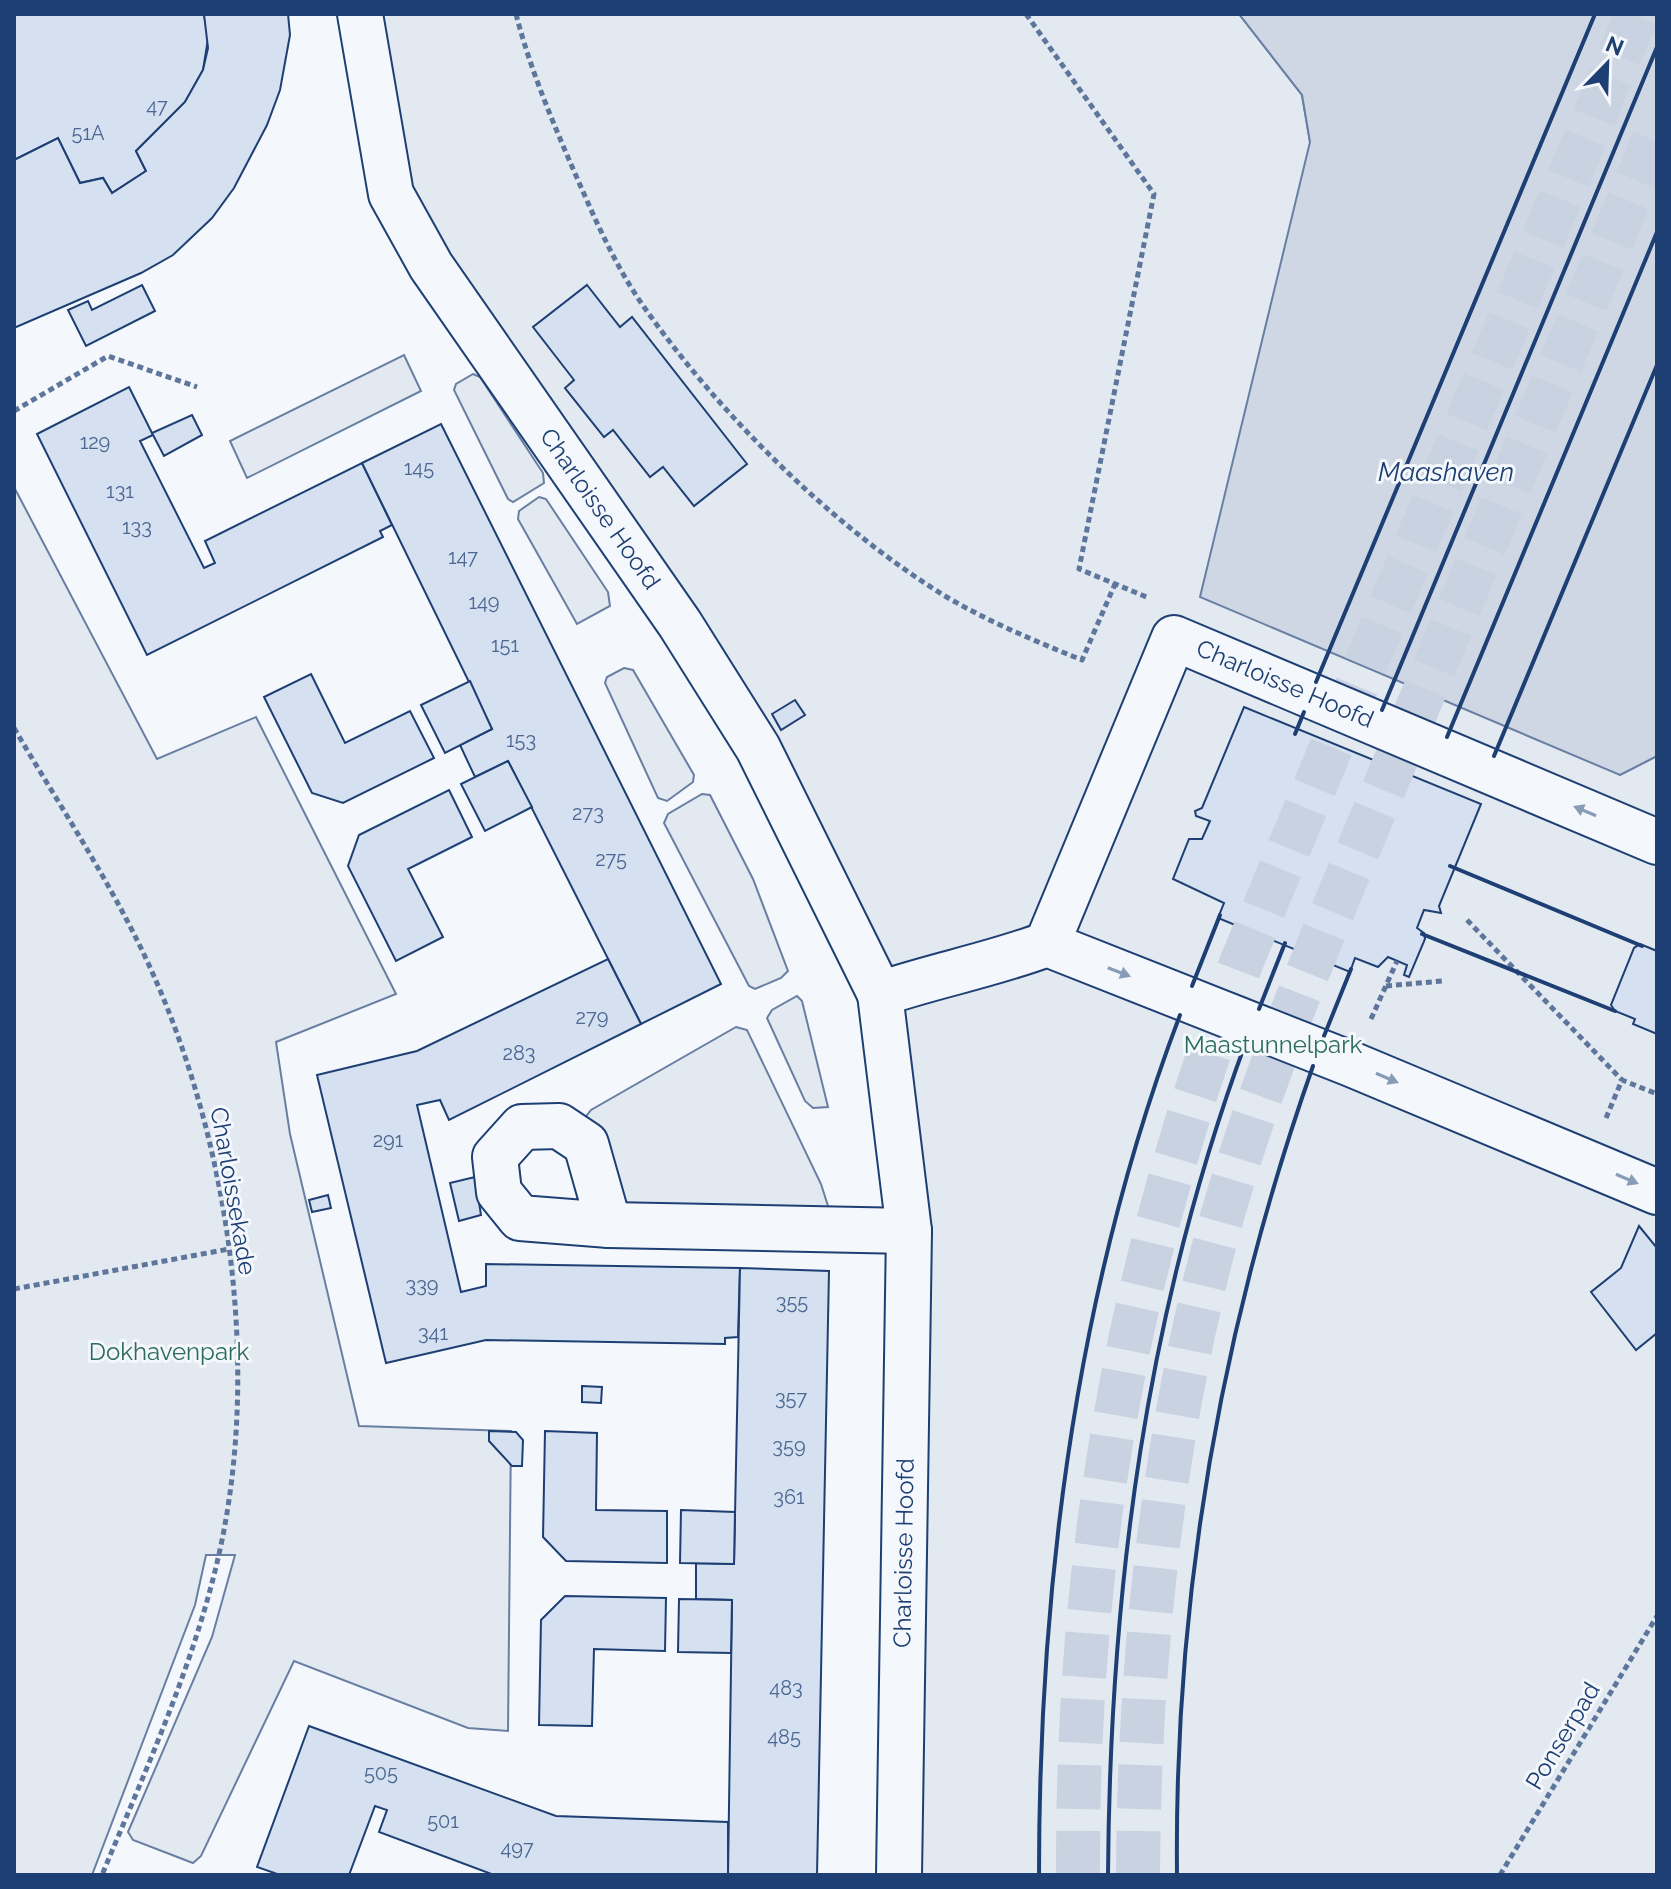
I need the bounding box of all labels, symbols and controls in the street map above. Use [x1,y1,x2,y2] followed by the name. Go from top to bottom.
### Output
[1567,24,1647,104] north arrow
[1602,30,1628,61] text: N
[146,94,168,118] house number: 47
[72,121,105,145] house number: 51A
[534,423,667,595] street label: Charloisse Hoofd
[80,430,110,454] house number: 129
[404,456,434,480] house number: 145
[1378,457,1514,487] water label: Maashaven
[106,479,134,503] house number: 131
[122,515,152,539] house number: 133
[448,545,478,569] house number: 147
[468,590,500,614] house number: 149
[491,633,519,657] house number: 151
[1192,633,1378,734] street label: Charloisse Hoofd
[506,728,536,752] house number: 153
[572,801,604,825] house number: 273
[1573,805,1597,818] one-way arrow
[595,847,627,871] house number: 275
[1107,966,1131,979] one-way arrow
[576,1005,608,1029] house number: 279
[1184,1030,1363,1059] park label: Maastunnelpark
[503,1041,535,1065] house number: 283
[1375,1072,1399,1085] one-way arrow
[204,1105,263,1277] street label: Charloissekade
[373,1128,404,1152] house number: 291
[1615,1172,1639,1185] one-way arrow
[405,1273,439,1297] house number: 339
[776,1290,808,1314] house number: 355
[418,1321,449,1345] house number: 341
[89,1337,249,1366] park label: Dokhavenpark
[775,1386,807,1410] house number: 357
[772,1434,806,1458] house number: 359
[887,1458,920,1648] street label: Charloisse Hoofd
[773,1485,805,1509] house number: 361
[769,1676,803,1700] house number: 483
[1519,1677,1606,1795] street label: Ponserpad
[767,1725,801,1749] house number: 485
[364,1761,398,1785] house number: 505
[427,1809,459,1833] house number: 501
[500,1836,534,1860] house number: 497

